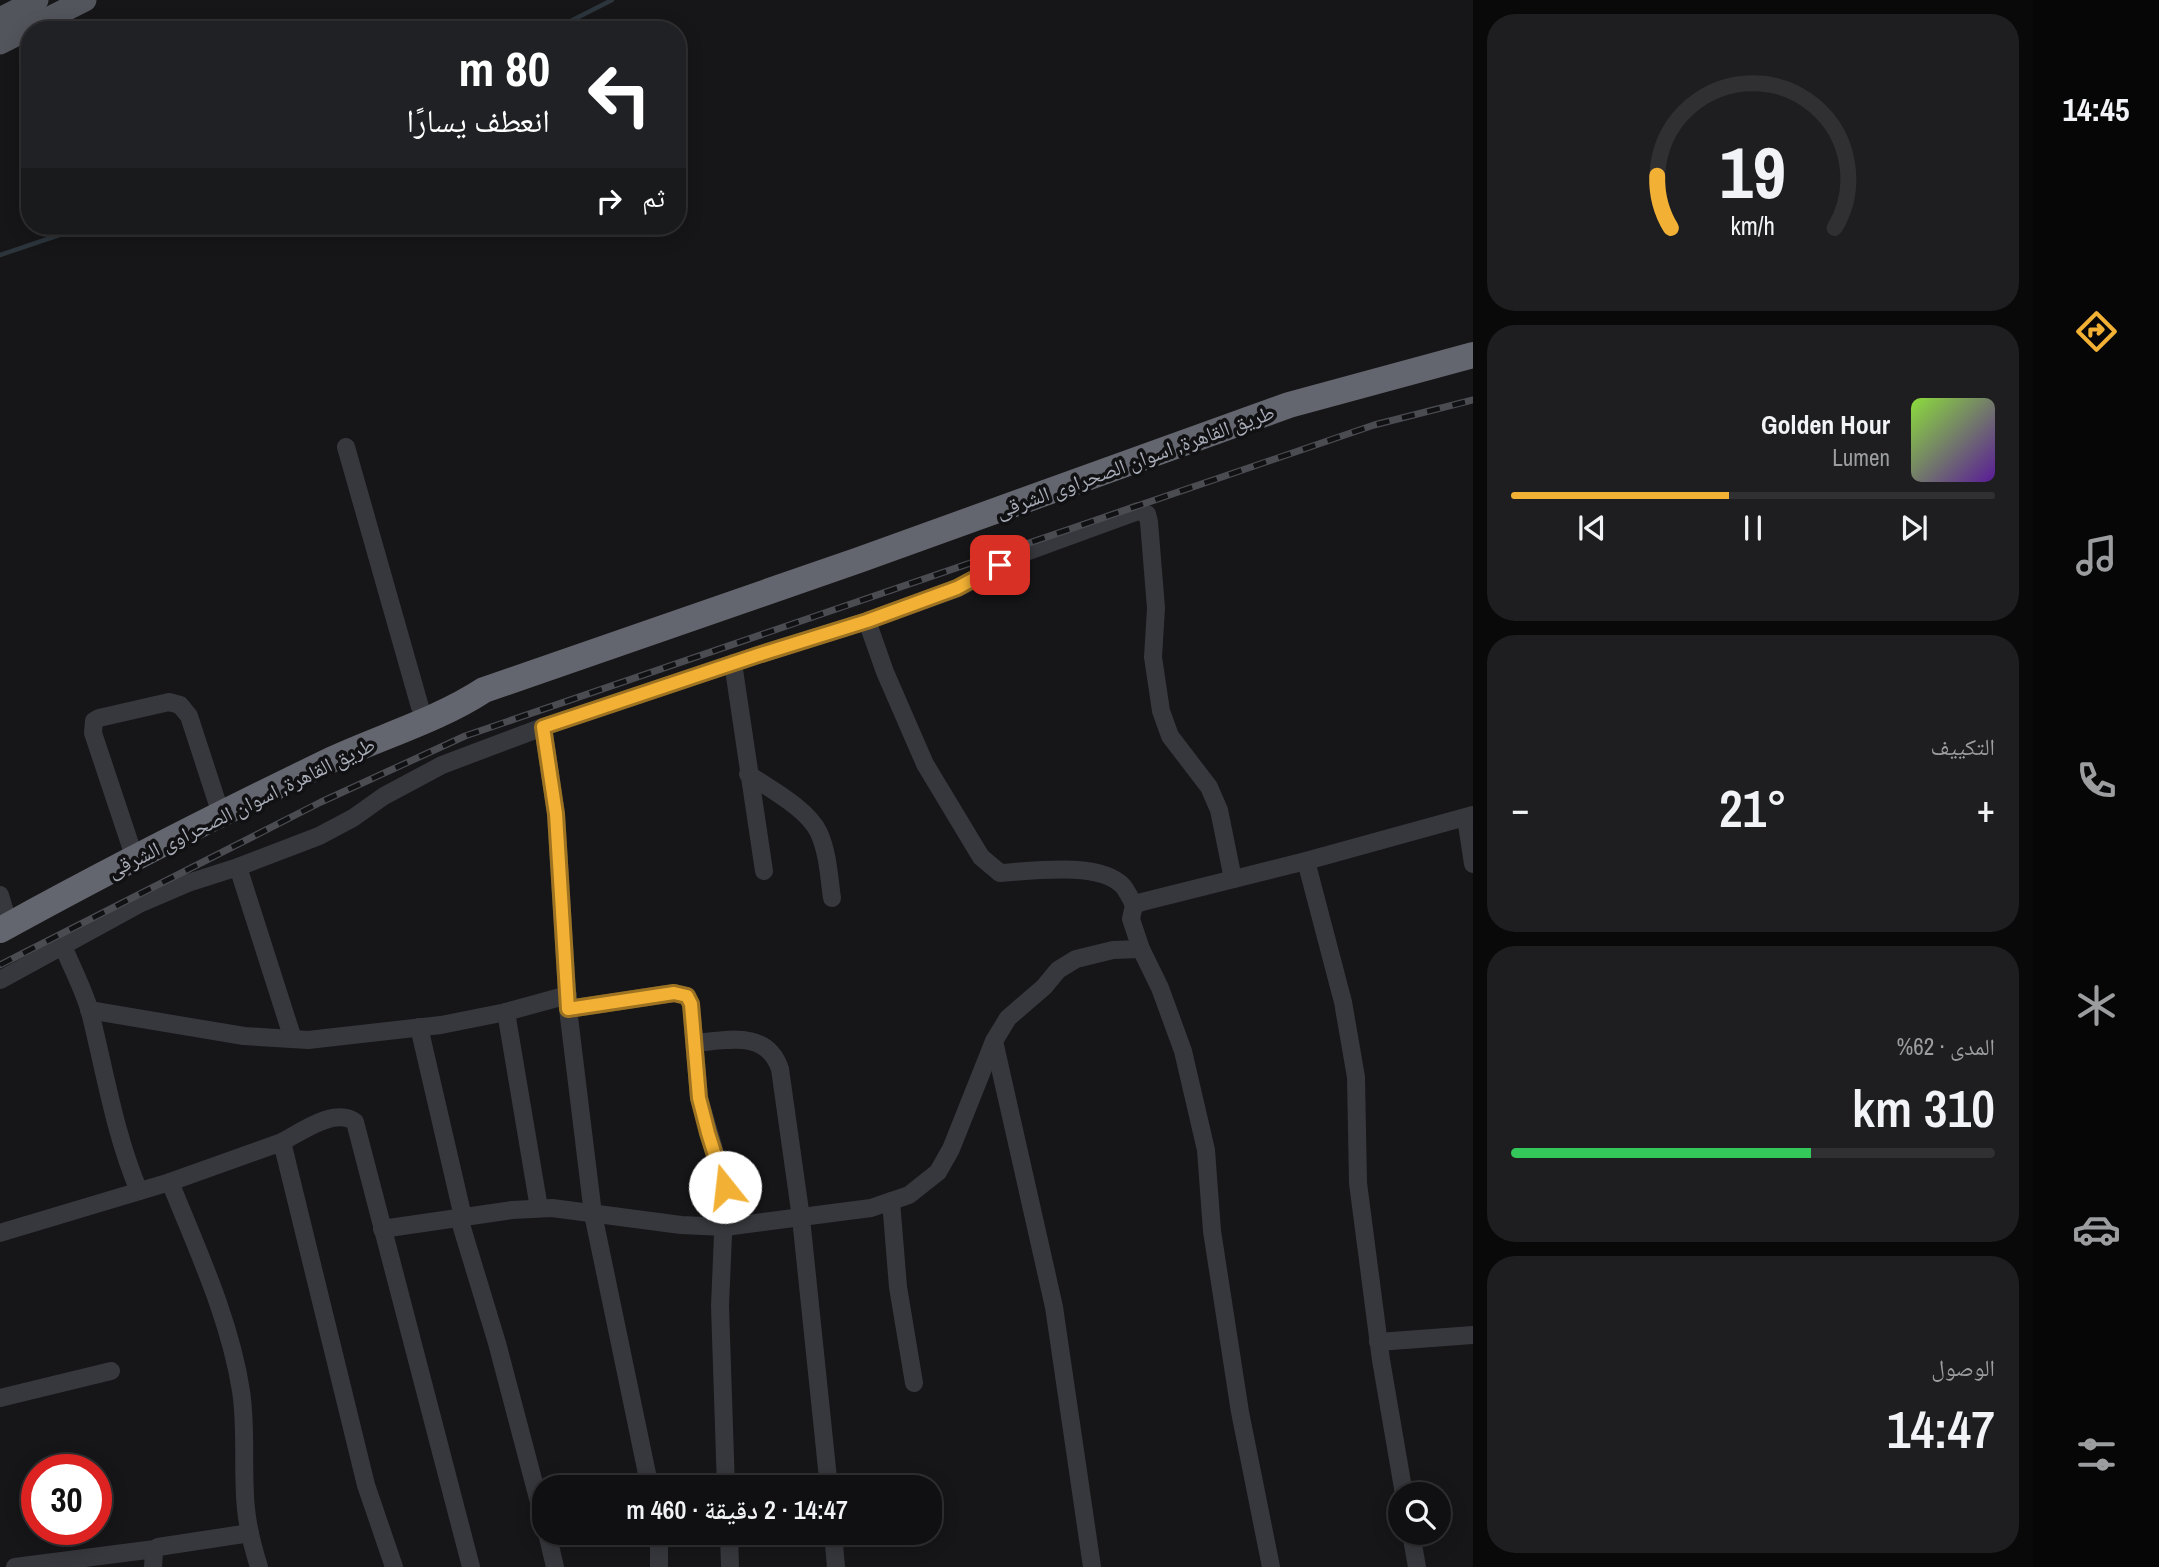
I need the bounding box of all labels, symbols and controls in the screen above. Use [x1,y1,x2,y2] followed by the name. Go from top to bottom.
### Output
[458,35,550,101] text: 80 m
[574,49,665,140] icon: left
[2062,88,2130,131] text: 14:45
[407,99,550,142] text: انعطف يسارًا
[1720,124,1786,222] text: 19
[642,180,665,215] text: ثم
[590,182,628,220] icon: right
[1731,209,1775,243] text: km/h
[2072,307,2121,356] icon: directions
[992,397,1278,525] street label: طريق القاهرة, اسوان الصحراوى الشرقى
[1761,407,1890,442] text: Golden Hour
[1832,442,1890,473] text: Lumen
[1573,509,1611,547] icon: previous
[1734,509,1772,547] icon: pause
[1895,509,1933,547] icon: next
[2072,531,2121,580] icon: music
[970,535,1030,595] pin
[981,546,1019,584] icon: arrive
[102,729,380,885] street label: طريق القاهرة, اسوان الصحراوى الشرقى
[1930,731,1995,762] text: التكييف
[2072,756,2121,805] icon: phone
[1719,773,1787,843] text: 21°
[1511,783,1529,834] text: −
[1977,783,1995,834] text: +
[2072,981,2121,1030] icon: climate
[1897,1031,1995,1062] text: المدى · 62%
[1852,1073,1995,1143] text: 310 km
[688,1150,762,1224] position arrow
[2072,1205,2121,1254] icon: car
[1931,1352,1995,1383] text: الوصول
[1887,1394,1995,1464] text: 14:47
[2072,1430,2121,1479] icon: filters
[21,1454,112,1545] speed limit sign: 30
[1388,1482,1451,1545] map controls
[1388,1482,1451,1545] button: search
[626,1492,848,1527] text: 14:47 · 2 دقيقة · 460 m

